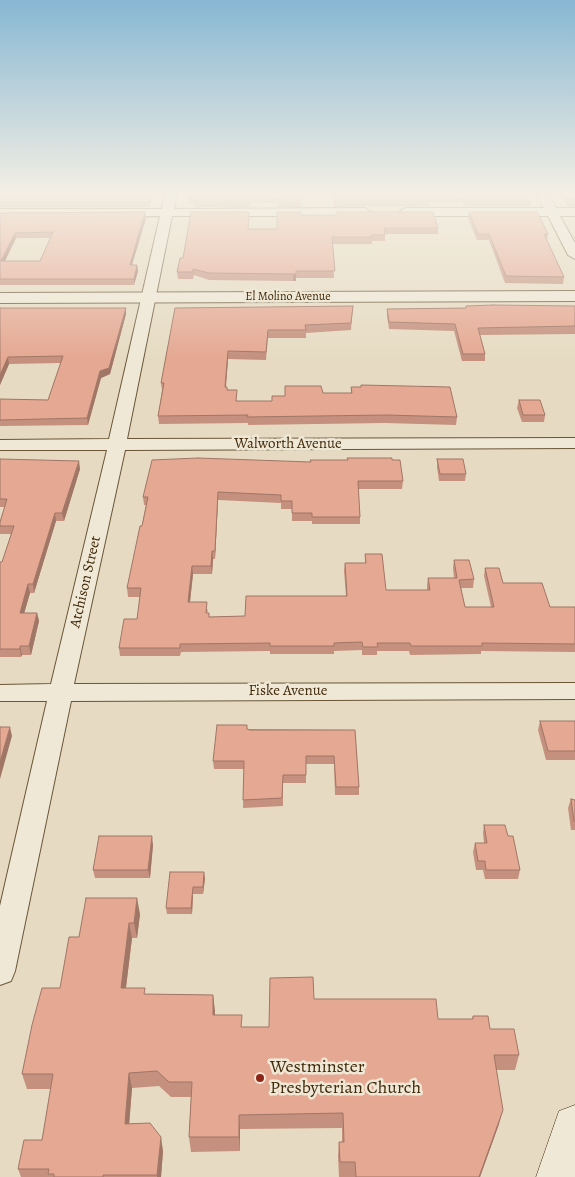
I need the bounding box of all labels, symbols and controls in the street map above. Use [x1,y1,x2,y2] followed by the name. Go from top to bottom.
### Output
[245,290,331,304] street label: El Molino Avenue
[234,435,342,453] street label: Walworth Avenue
[67,534,105,630] street label: Atchison Street
[248,682,328,700] street label: Fiske Avenue
[270,1057,421,1100] place label: Westminster Presbyterian Church
[254,1072,266,1084] marker: Westminster Presbyterian Church

